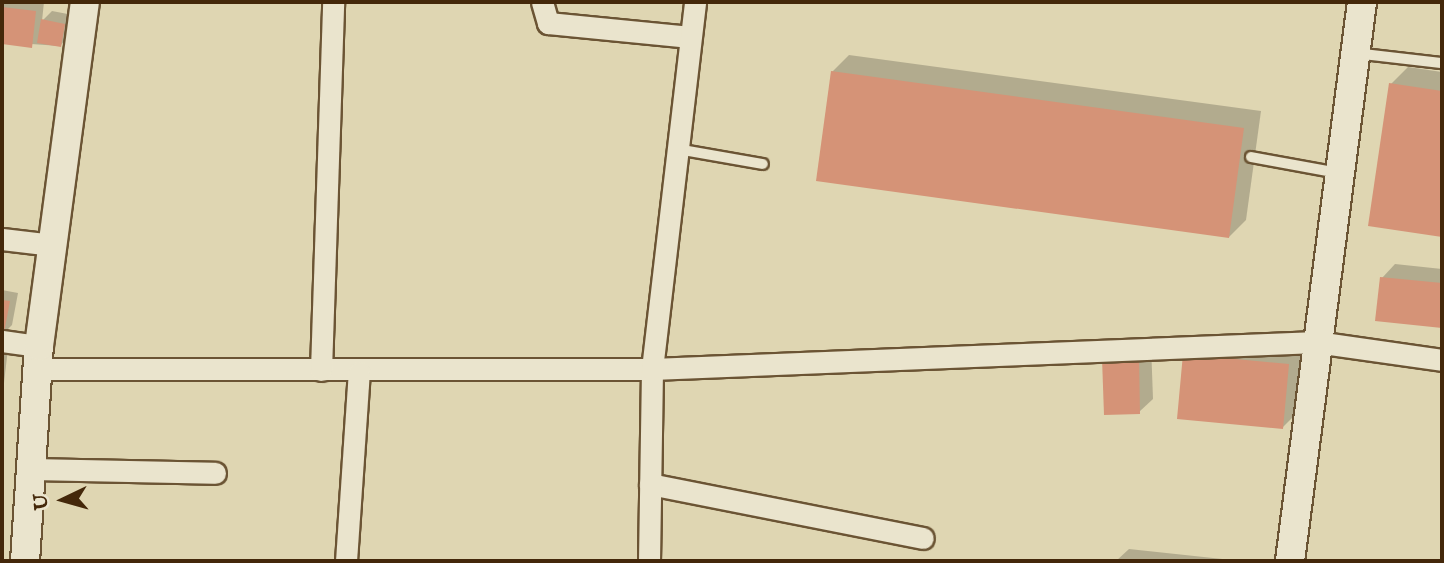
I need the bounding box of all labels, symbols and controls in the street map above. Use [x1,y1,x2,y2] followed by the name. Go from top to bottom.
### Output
[28,465,98,535] north arrow
[29,493,55,511] text: U

